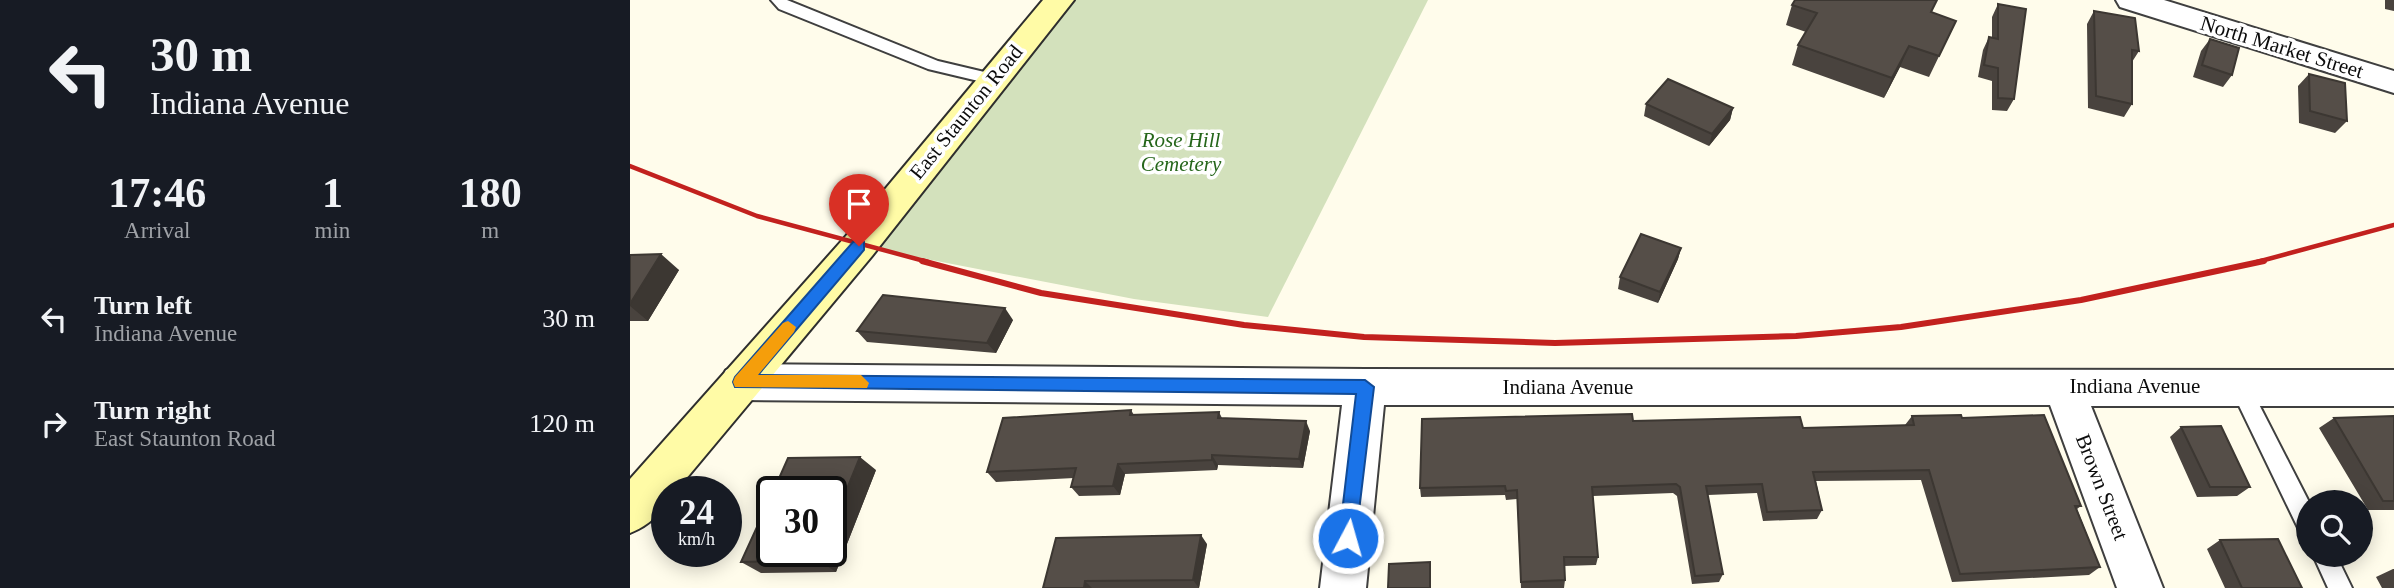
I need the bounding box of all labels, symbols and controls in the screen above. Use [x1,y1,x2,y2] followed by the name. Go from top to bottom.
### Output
[2198,11,2367,83] street label: North Market Street
[150,27,252,82] text: 30 m
[35,28,126,119] icon: left
[905,40,1028,184] street label: East Staunton Road
[150,85,349,121] text: Indiana Avenue
[1141,128,1222,176] park label: Rose Hill Cemetery
[108,170,206,216] text: 17:46
[322,170,343,216] text: 1
[459,170,522,216] text: 180
[829,174,889,246] pin
[840,185,878,223] icon: arrive
[124,218,191,243] text: Arrival
[315,218,350,243] text: min
[481,218,499,243] text: m
[94,291,192,320] text: Turn left
[35,300,73,338] icon: left
[542,304,595,333] text: 30 m
[94,321,237,346] text: Indiana Avenue
[2070,374,2200,398] street label: Indiana Avenue
[1503,375,1633,399] street label: Indiana Avenue
[94,396,211,425] text: Turn right
[35,405,73,443] icon: right
[529,409,595,438] text: 120 m
[94,426,275,451] text: East Staunton Road
[2071,431,2133,543] street label: Brown Street
[756,476,847,567] speed limit sign: 30
[2296,490,2373,567] map controls
[2296,490,2373,567] button: search
[679,493,714,532] text: 24
[1311,501,1385,575] position arrow
[678,529,715,549] text: km/h

